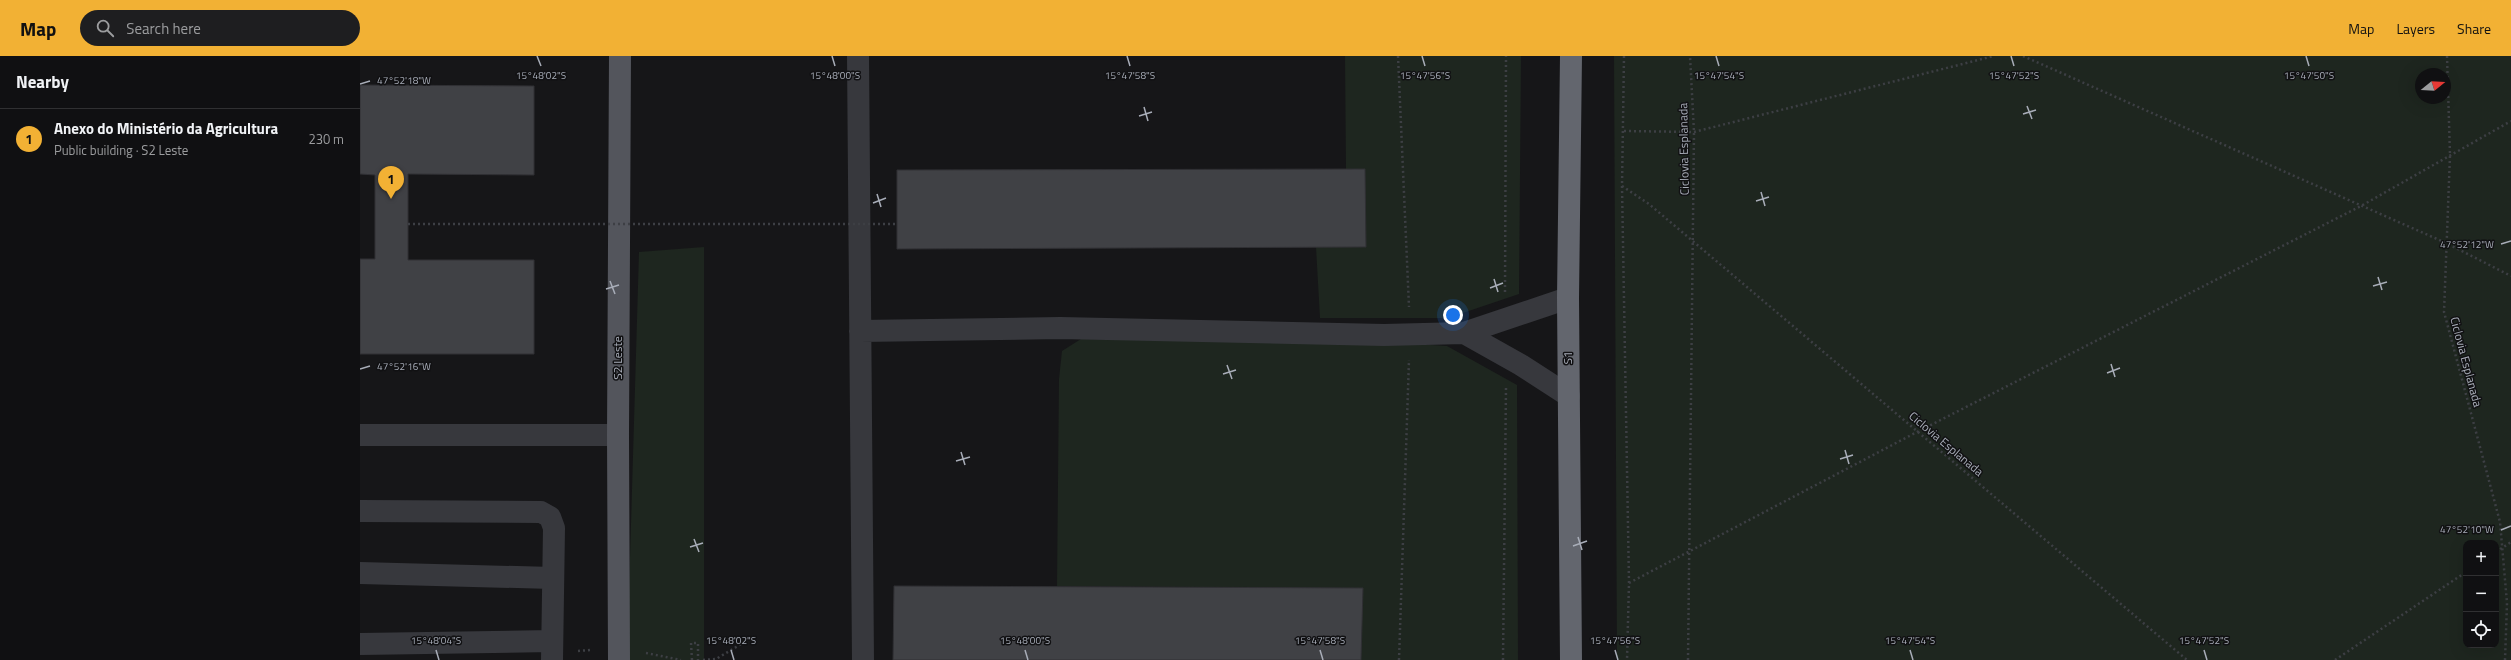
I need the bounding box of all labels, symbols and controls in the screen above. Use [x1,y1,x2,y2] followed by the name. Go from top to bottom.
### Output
[80,10,360,46] search box
[20,14,56,43] text: Map
[94,17,116,39] icon: search
[126,17,201,40] text: Search here
[2348,18,2374,39] text: Map
[2396,18,2435,39] text: Layers
[2457,18,2491,39] text: Share
[516,68,566,83] text: 15°48'02"S
[810,68,860,83] text: 15°48'00"S
[1105,68,1155,83] text: 15°47'58"S
[1400,68,1450,83] text: 15°47'56"S
[1694,68,1744,83] text: 15°47'54"S
[1989,68,2039,83] text: 15°47'52"S
[2284,68,2334,83] text: 15°47'50"S
[2415,68,2451,104] north arrow
[16,69,69,95] text: Nearby
[377,73,431,88] text: 47°52'18"W
[1673,103,1694,195] street label: Ciclovia Esplanada
[54,117,278,140] text: Anexo do Ministério da Agricultura
[25,129,33,149] text: 1
[308,129,344,149] text: 230 m
[54,140,188,160] text: Public building · S2 Leste
[378,166,404,199] pin: 1
[2440,237,2494,252] text: 47°52'12"W
[1443,305,1463,325] your location
[2445,315,2488,409] street label: Ciclovia Esplanada
[608,336,627,380] street label: S2 Leste
[1558,351,1577,365] street label: S1
[377,359,431,374] text: 47°52'16"W
[1905,407,1988,481] street label: Ciclovia Esplanada
[2440,522,2494,537] text: 47°52'10"W
[2463,540,2499,648] map controls
[2463,540,2499,576] button: +
[2463,576,2499,612] button: −
[2463,612,2499,648] button: locate
[411,633,461,648] text: 15°48'04"S
[706,633,756,648] text: 15°48'02"S
[1000,633,1050,648] text: 15°48'00"S
[1295,633,1345,648] text: 15°47'58"S
[1590,633,1640,648] text: 15°47'56"S
[1885,633,1935,648] text: 15°47'54"S
[2179,633,2229,648] text: 15°47'52"S

